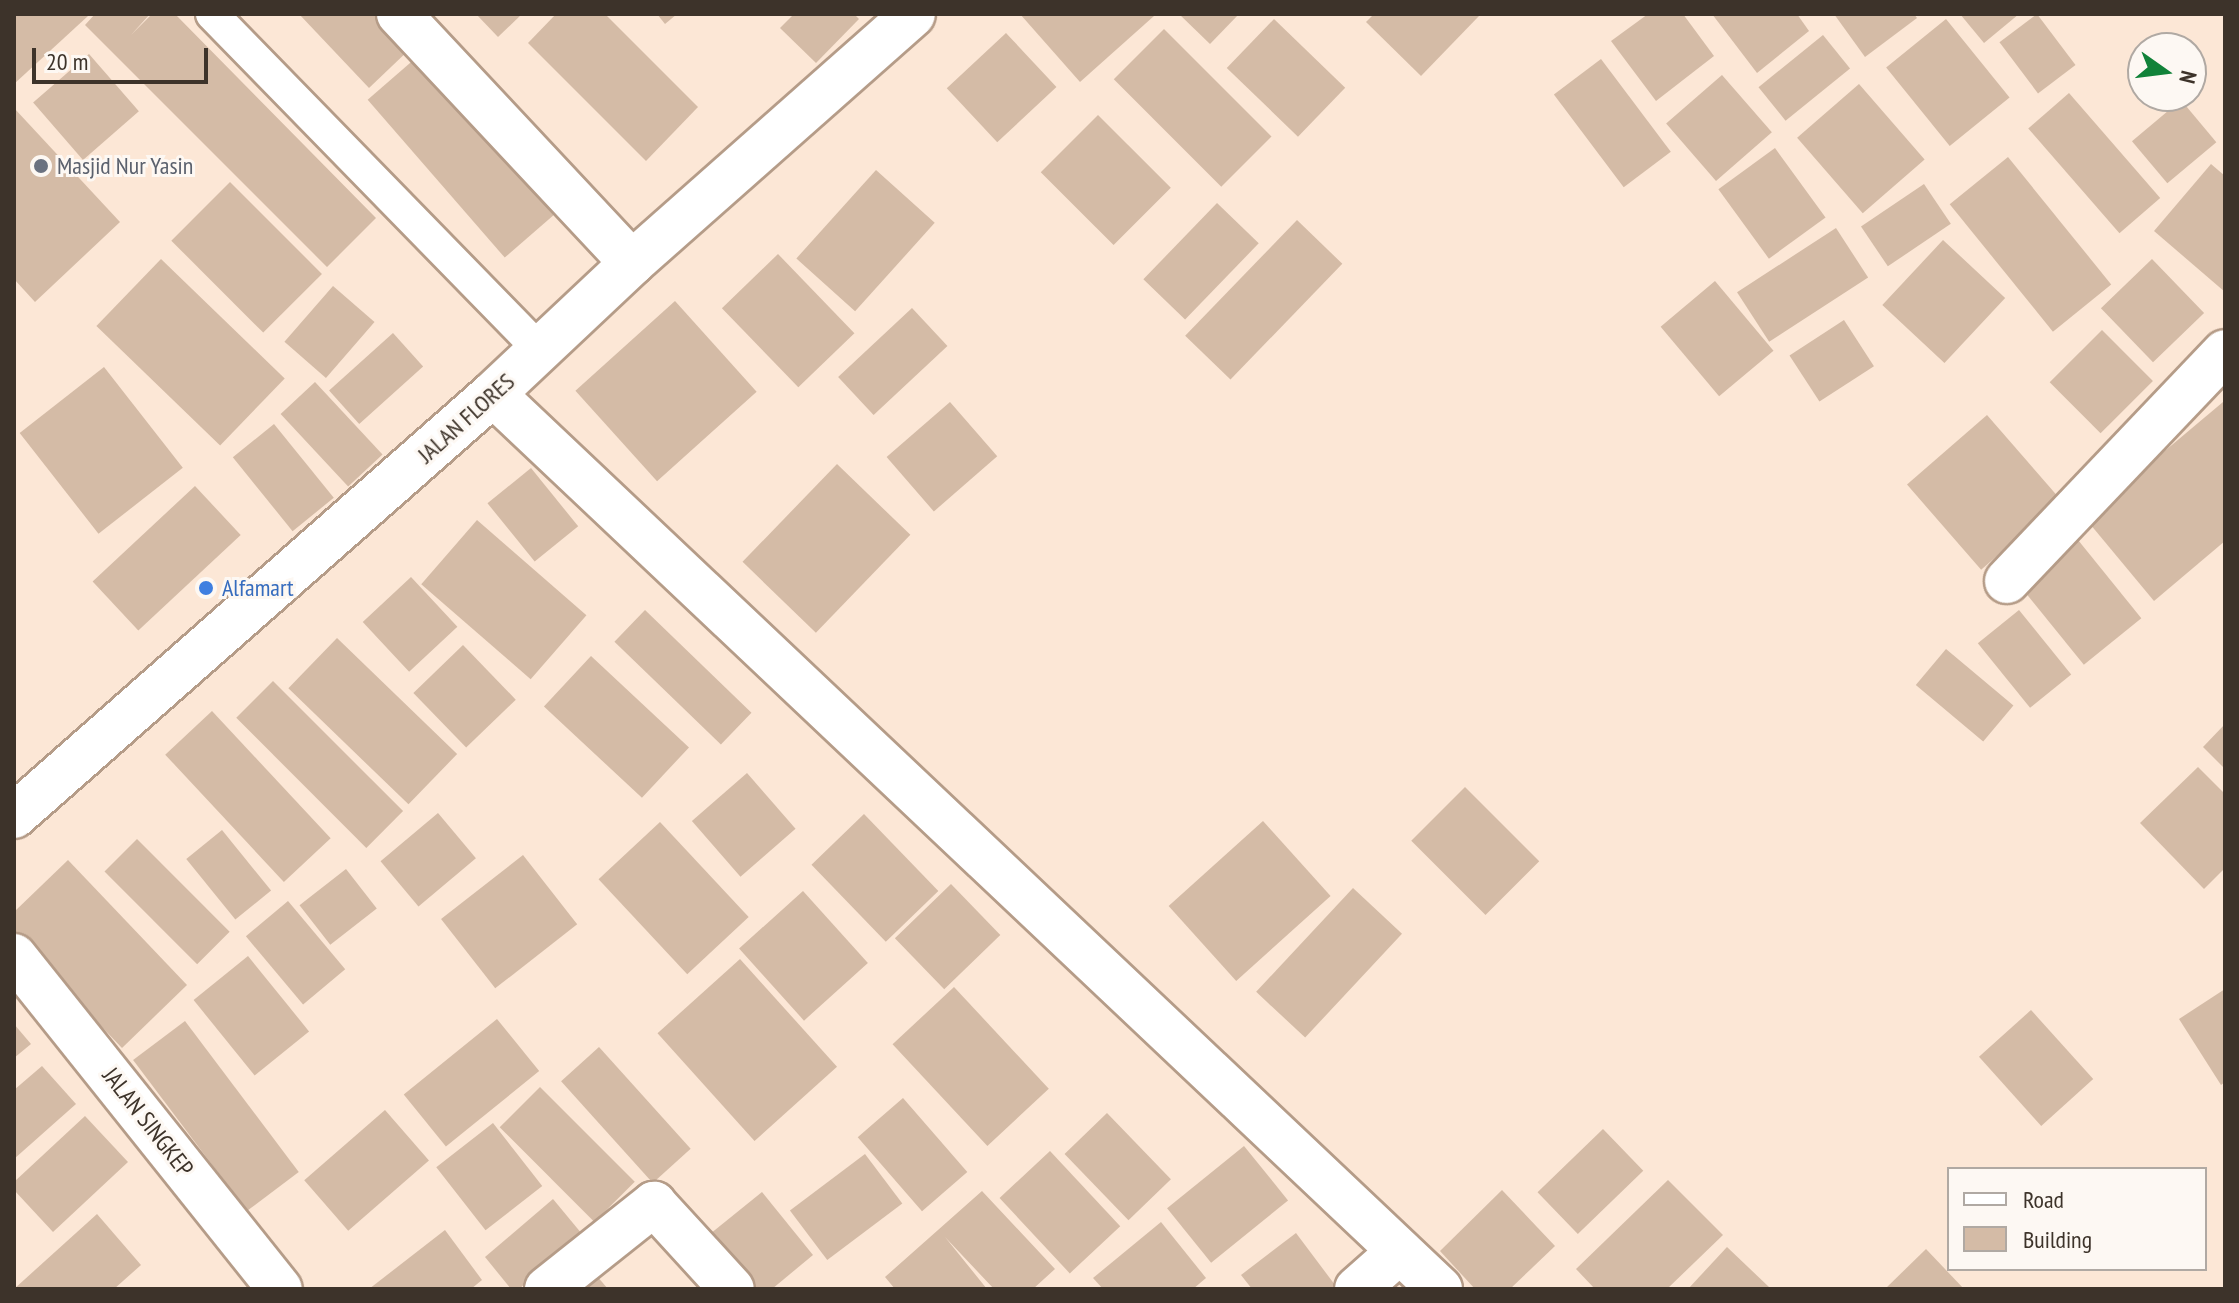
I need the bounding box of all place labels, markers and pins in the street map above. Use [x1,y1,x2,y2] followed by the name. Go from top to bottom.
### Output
[57,152,194,180] place label: Masjid Nur Yasin
[32,157,50,175] marker: Masjid Nur Yasin
[222,574,294,602] place label: Alfamart
[197,579,215,597] marker: Alfamart

